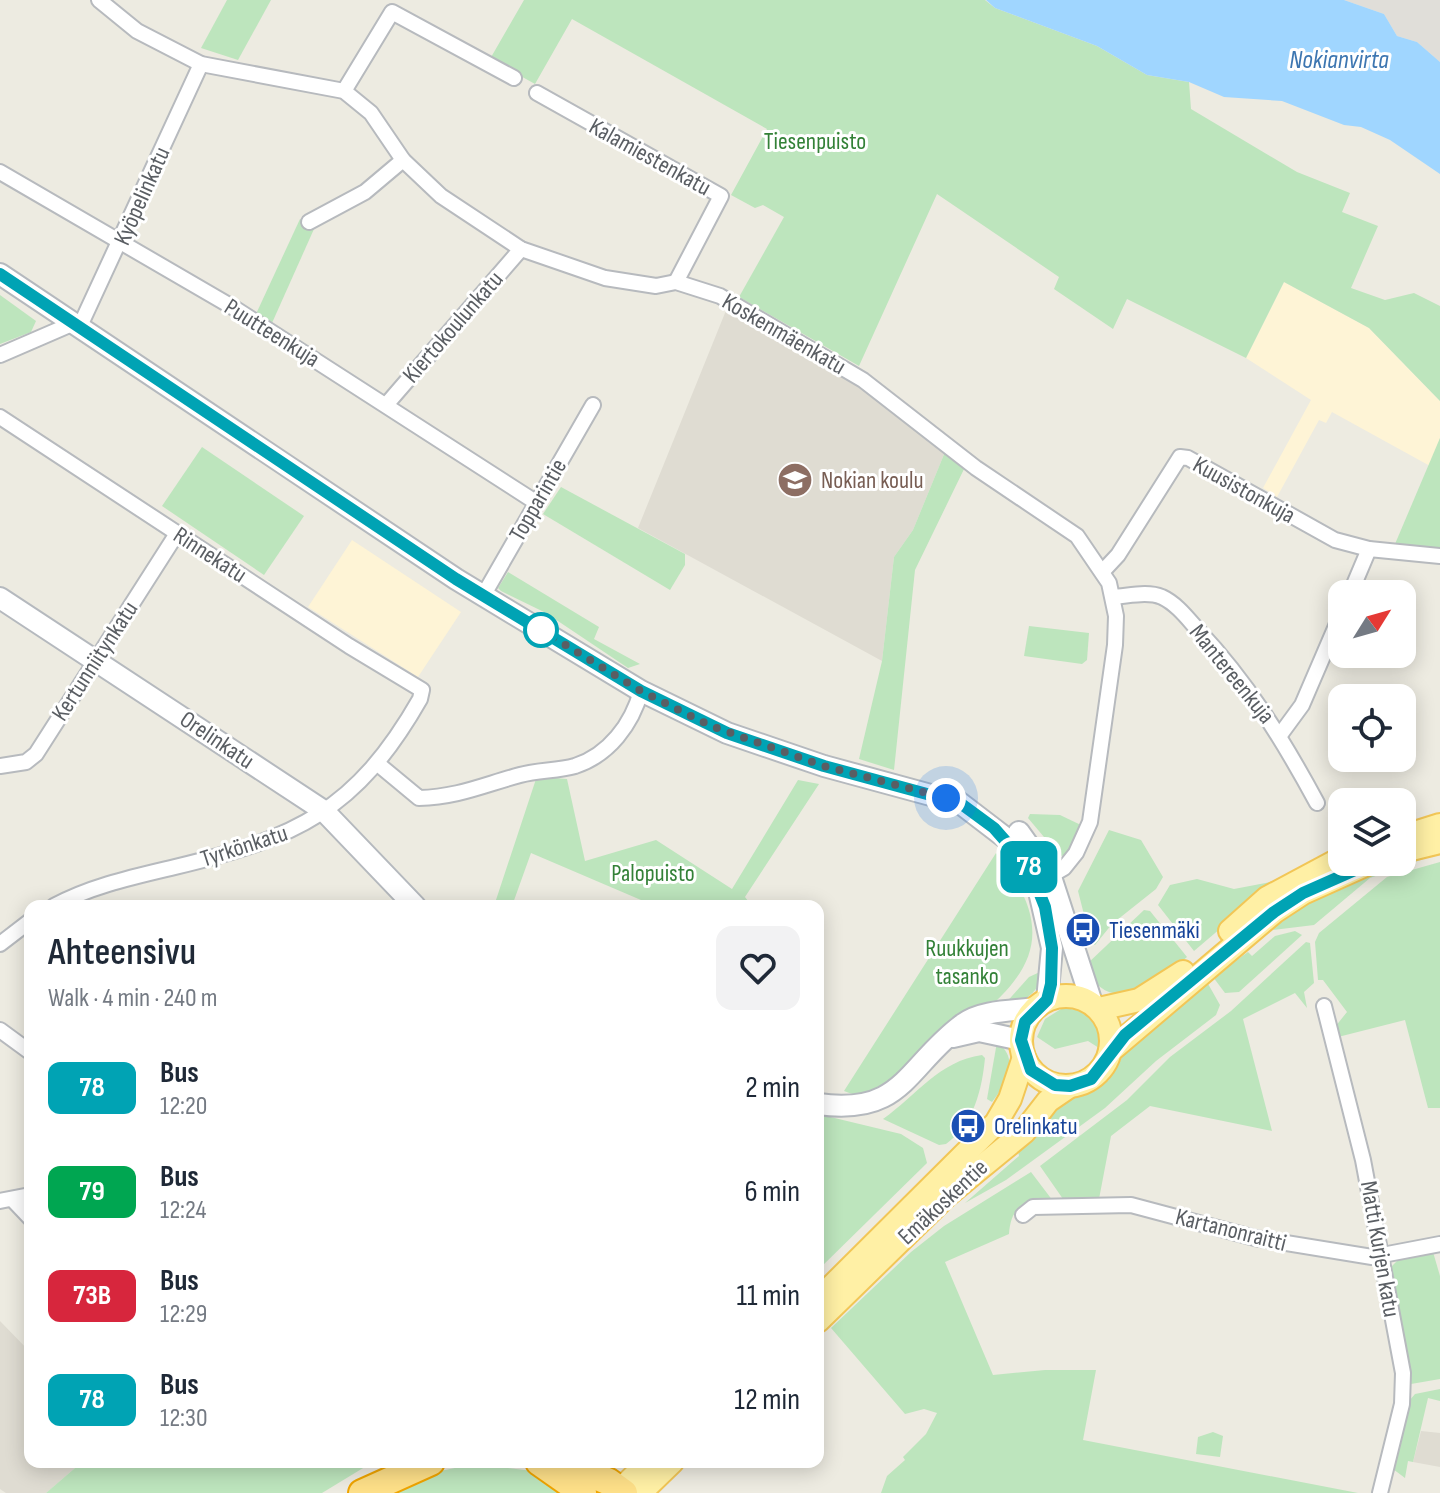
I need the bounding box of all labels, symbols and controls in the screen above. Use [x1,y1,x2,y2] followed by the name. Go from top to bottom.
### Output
[1289,45,1389,76] water label: Nokianvirta
[584,112,716,202] street label: Kalamiestenkatu
[764,127,866,156] park label: Tiesenpuisto
[108,142,176,250] street label: Kyöpelinkatu
[397,265,509,389] street label: Kiertokoulunkatu
[717,287,851,381] street label: Koskenmäenkatu
[219,292,325,374] street label: Puutteenkuja
[1188,450,1300,530] street label: Kuusistonkuja
[503,454,573,546] street label: Topparintie
[776,461,814,499] school or university icon: Nokian koulu
[821,466,923,495] place label: Nokian koulu
[168,521,252,589] street label: Rinnekatu
[1328,580,1416,668] north arrow
[1328,580,1416,876] map controls
[46,596,144,726] street label: Kertunniitynkatu
[524,613,558,647] unlabelled marker
[1183,618,1281,730] street label: Mantereenkuja
[1328,684,1416,772] button: locate
[174,705,260,775] street label: Orelinkatu
[926,778,966,818] your location
[1328,788,1416,876] button: layers
[197,818,291,874] street label: Tyrkönkatu
[993,841,1065,893] line badge: 78
[1016,850,1042,883] text: 78
[611,859,695,888] park label: Palopuisto
[1064,911,1102,949] bus stop icon: Tiesenmäki
[1109,916,1200,945] place label: Tiesenmäki
[716,926,800,1010] button: heart
[48,930,196,975] text: Ahteensivu
[925,934,1009,991] park label: Ruukkujen tasanko
[48,983,217,1014] text: Walk · 4 min · 240 m
[160,1055,199,1091] text: Bus
[745,1070,800,1106] text: 2 min
[79,1071,105,1104] text: 78
[160,1091,207,1122] text: 12:20
[949,1107,987,1145] bus stop icon: Orelinkatu
[994,1112,1077,1141] place label: Orelinkatu
[892,1153,994,1251] street label: Emäkoskentie
[160,1159,199,1195] text: Bus
[744,1174,800,1210] text: 6 min
[79,1175,105,1208] text: 79
[1354,1179,1406,1319] street label: Matti Kurjen katu
[160,1195,206,1226] text: 12:24
[1172,1202,1290,1258] street label: Kartanonraitti
[160,1263,199,1299] text: Bus
[737,1278,800,1314] text: 11 min
[73,1279,111,1312] text: 73B
[160,1299,207,1330] text: 12:29
[160,1367,199,1403] text: Bus
[734,1382,800,1418] text: 12 min
[79,1383,105,1416] text: 78
[160,1403,208,1434] text: 12:30

